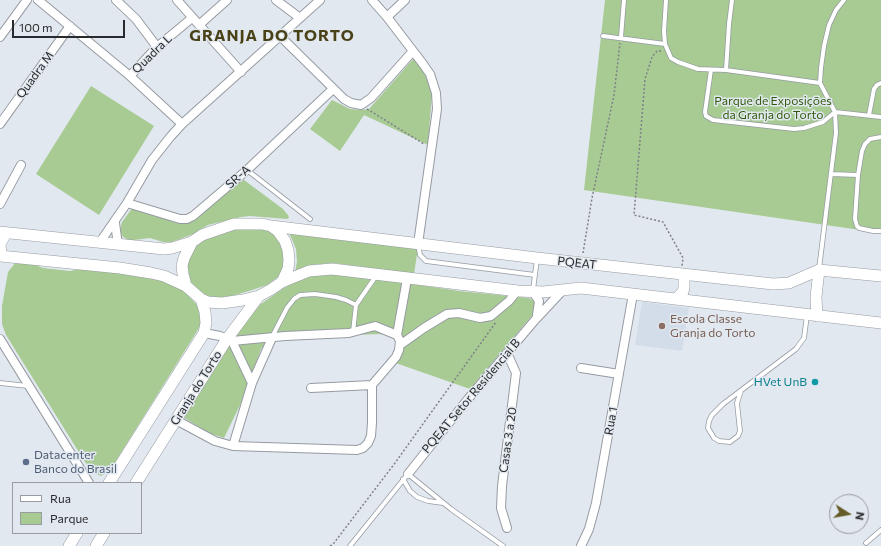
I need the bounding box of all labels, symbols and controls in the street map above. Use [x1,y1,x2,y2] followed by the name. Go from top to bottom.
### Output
[14,12,127,38] scale bar
[19,20,53,34] text: 100 m
[189,26,355,46] district label: GRANJA DO TORTO
[129,32,175,76] street label: Quadra L
[13,49,57,101] street label: Quadra M
[714,94,832,122] park label: Parque de Exposições da Granja do Torto
[223,162,253,192] street label: SR-A
[557,254,597,272] street label: PQEAT
[670,312,755,340] place label: Escola Classe Granja do Torto
[657,321,667,331] marker: Escola Classe Granja do Torto
[419,336,523,456] street label: PQEAT Setor Residencial B
[167,348,225,428] street label: Granja do Torto
[754,375,807,389] place label: HVet UnB
[810,377,820,387] marker: HVet UnB
[496,406,520,474] street label: Casas 3 a 20
[601,406,621,436] street label: Rua 1
[34,448,117,476] place label: Datacenter Banco do Brasil
[21,457,31,467] marker: Datacenter Banco do Brasil
[12,482,142,534] legend
[50,491,71,505] text: Rua
[829,494,869,534] north arrow
[50,511,88,525] text: Parque
[853,511,867,521] text: N

